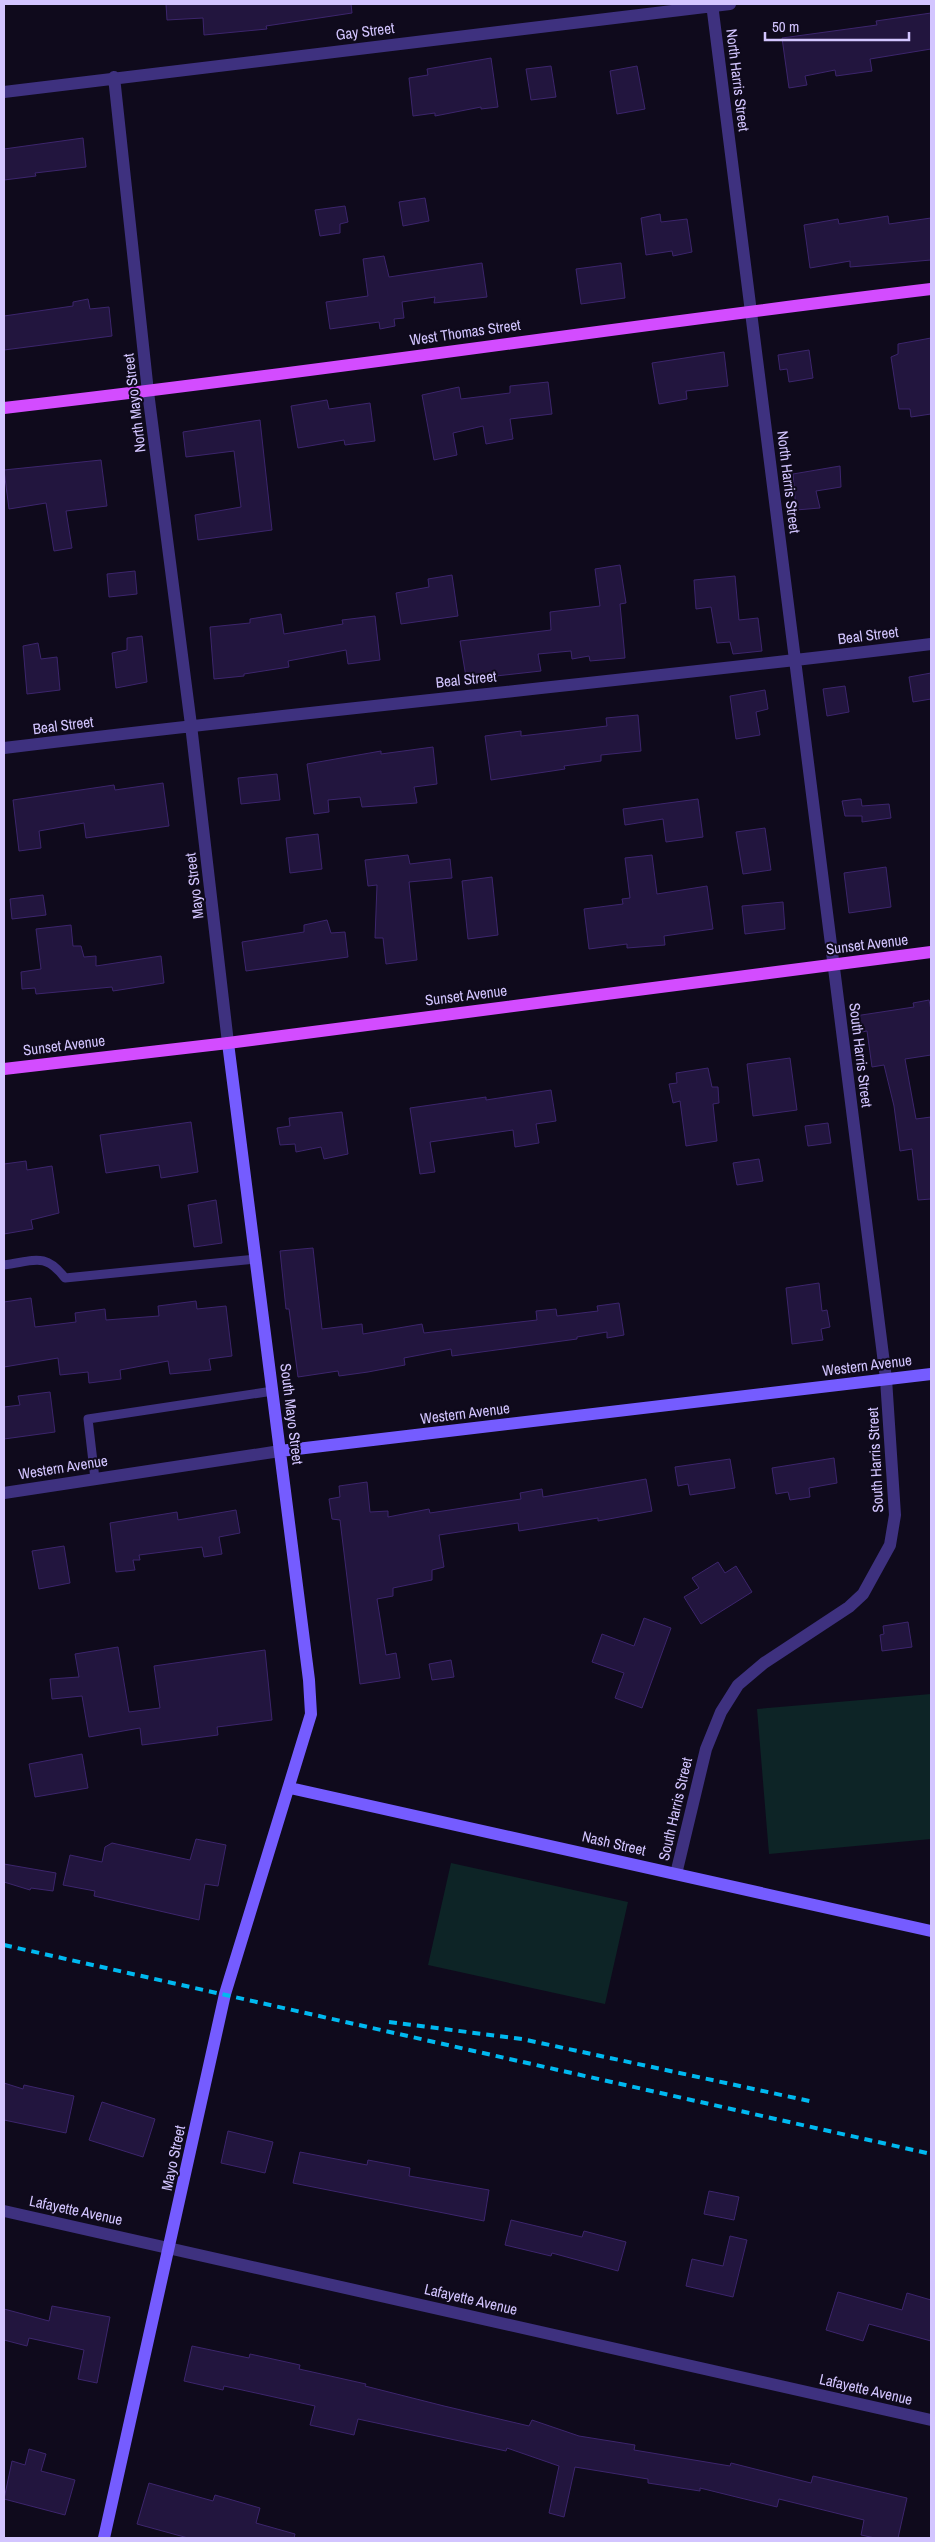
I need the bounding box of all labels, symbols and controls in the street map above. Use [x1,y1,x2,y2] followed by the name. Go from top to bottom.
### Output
[765,10,909,42] scale bar
[772,16,799,37] text: 50 m
[335,17,396,45] street label: Gay Street
[721,27,755,133] street label: North Harris Street
[408,314,522,350] street label: West Thomas Street
[117,352,151,454] street label: North Mayo Street
[772,429,806,535] street label: North Harris Street
[837,621,900,649] street label: Beal Street
[435,665,498,693] street label: Beal Street
[32,711,95,739] street label: Beal Street
[179,851,208,920] street label: Mayo Street
[825,929,909,959] street label: Sunset Avenue
[424,980,508,1010] street label: Sunset Avenue
[844,1001,878,1109] street label: South Harris Street
[22,1030,106,1060] street label: Sunset Avenue
[821,1349,913,1381] street label: Western Avenue
[275,1362,309,1466] street label: South Mayo Street
[419,1397,511,1429] street label: Western Avenue
[862,1406,888,1513] street label: South Harris Street
[17,1450,109,1484] street label: Western Avenue
[653,1755,697,1863] street label: South Harris Street
[580,1825,649,1861] street label: Nash Street
[156,2123,190,2193] street label: Mayo Street
[27,2190,125,2230] street label: Lafayette Avenue
[422,2278,520,2320] street label: Lafayette Avenue
[817,2368,915,2410] street label: Lafayette Avenue

